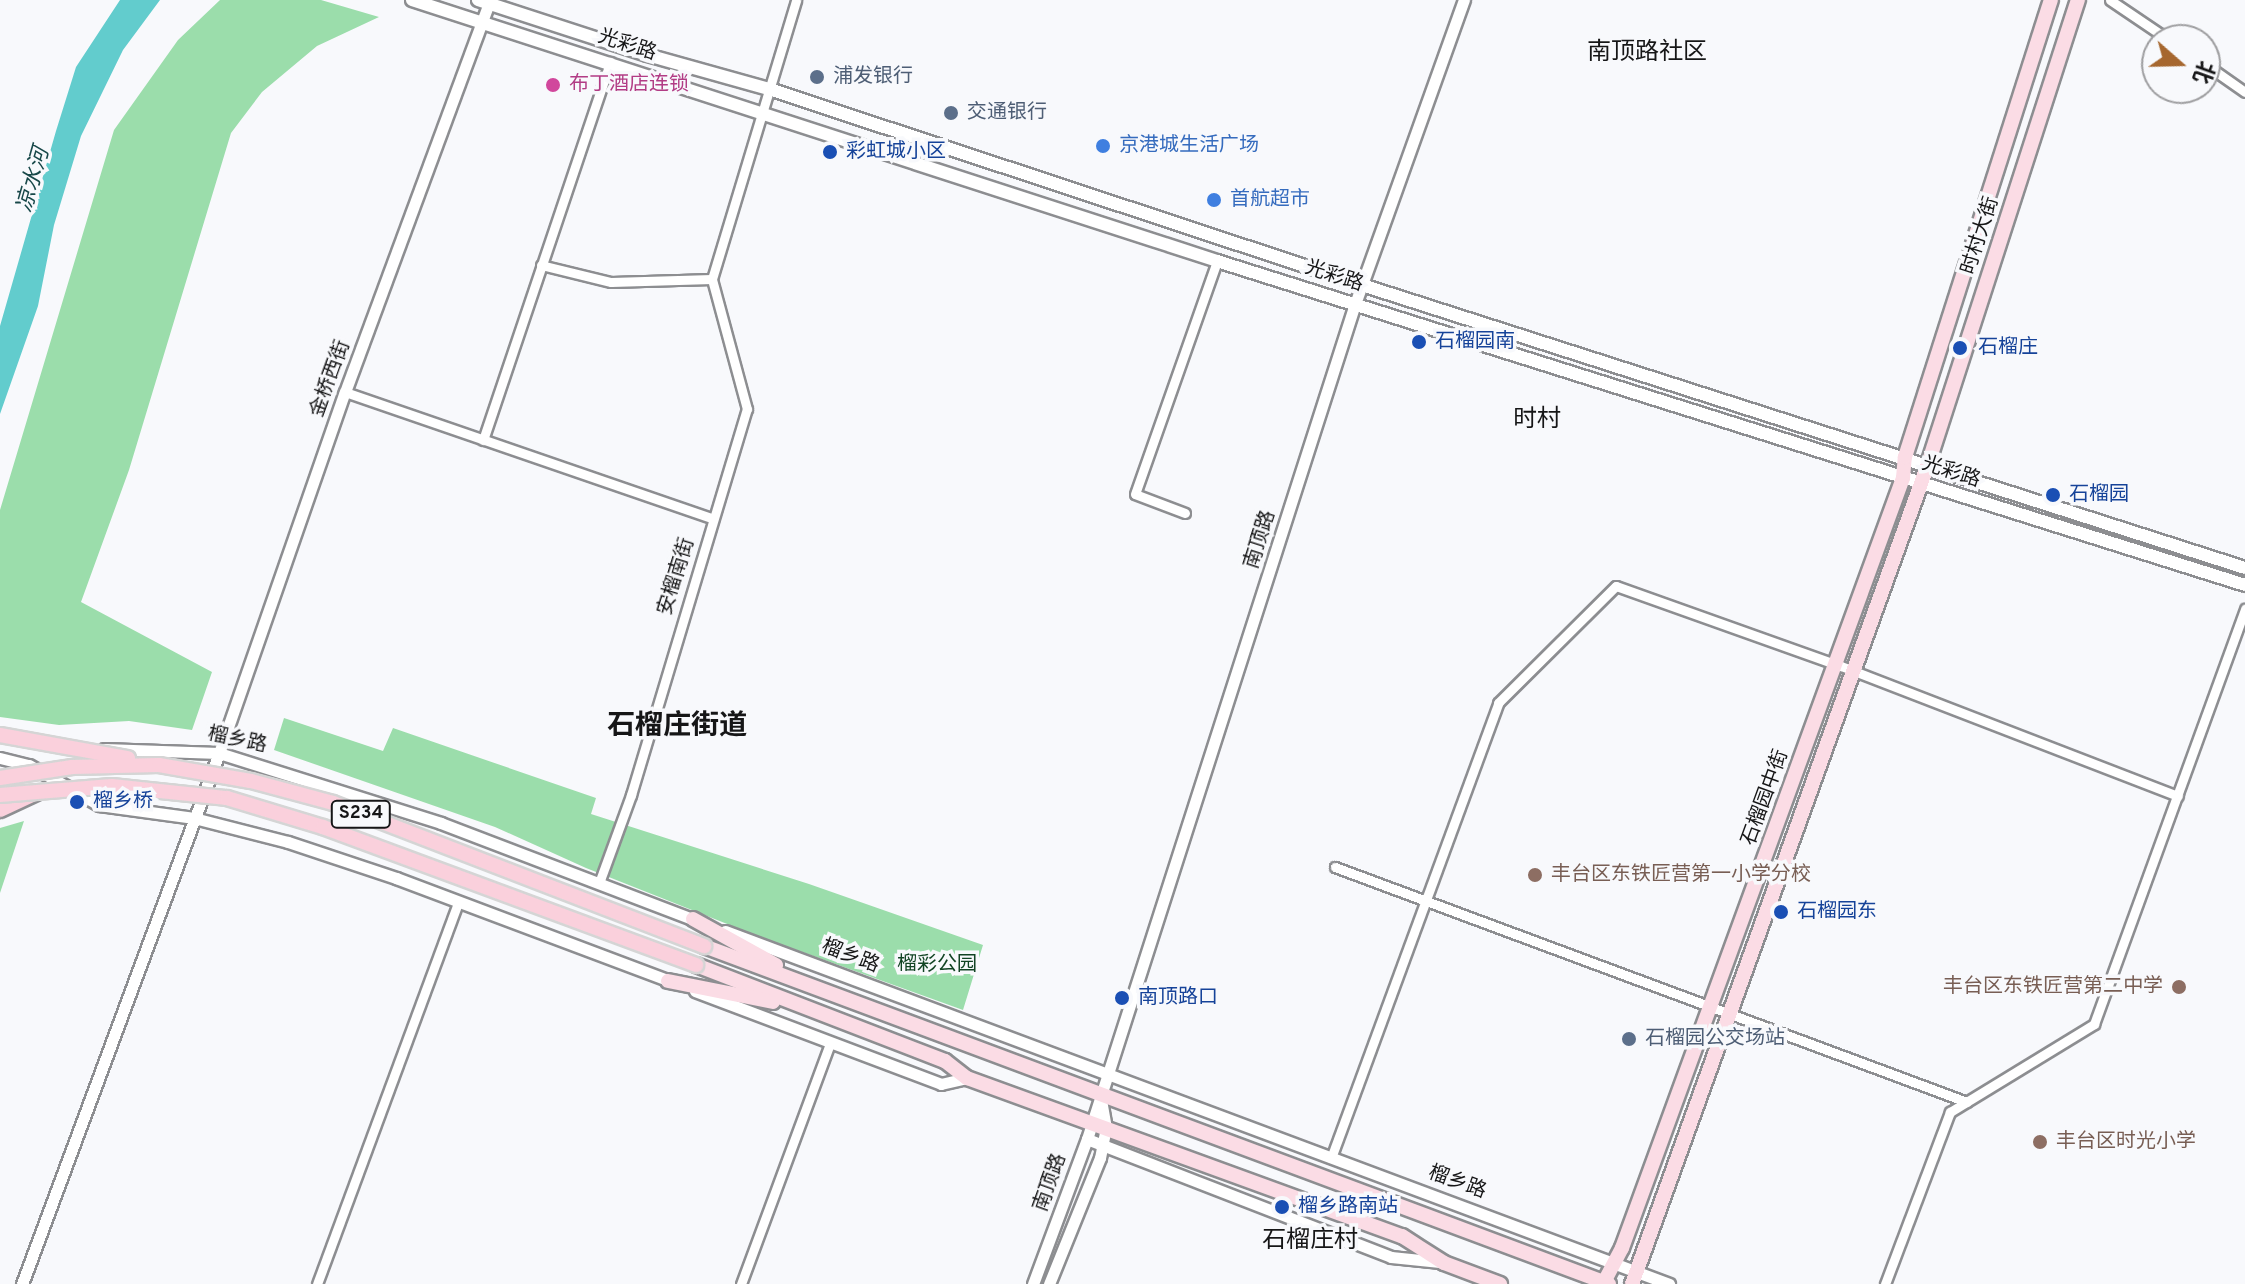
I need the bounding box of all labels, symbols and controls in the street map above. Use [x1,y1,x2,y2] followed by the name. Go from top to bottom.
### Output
[2141,24,2221,104] north arrow
[595,25,659,67] street label: 光彩路
[1587,40,1707,68] district label: 南顶路社区
[2186,57,2219,87] text: 北
[833,65,913,89] place label: 浦发银行
[808,68,826,86] marker: 浦发银行
[569,73,689,97] place label: 布丁酒店连锁
[544,76,562,94] marker: 布丁酒店连锁
[967,101,1047,125] place label: 交通银行
[942,104,960,122] marker: 交通银行
[1119,134,1259,158] place label: 京港城生活广场
[1094,137,1112,155] marker: 京港城生活广场
[846,140,946,164] place label: 彩虹城小区
[821,143,839,161] marker: 彩虹城小区
[12,145,56,215] water label: 凉水河
[1230,188,1310,212] place label: 首航超市
[1205,191,1223,209] marker: 首航超市
[1957,194,2005,278] street label: 时村大街
[1302,256,1366,298] street label: 光彩路
[1435,330,1515,354] place label: 石榴园南
[1410,333,1428,351] marker: 石榴园南
[1978,336,2038,360] place label: 石榴庄
[306,337,356,421] street label: 金桥西街
[1949,337,1971,359] marker: 石榴庄
[1513,407,1561,435] district label: 时村
[1919,452,1983,494] street label: 光彩路
[2069,483,2129,507] place label: 石榴园
[2044,486,2062,504] marker: 石榴园
[1240,508,1282,572] street label: 南顶路
[654,535,700,619] street label: 安榴南街
[607,710,747,744] district label: 石榴庄街道
[205,723,269,759] street label: 榴乡路
[1738,747,1794,849] street label: 石榴园中街
[93,790,153,814] place label: 榴乡桥
[68,793,86,811] marker: 榴乡桥
[329,800,393,828] road number: S234
[1551,863,1811,887] place label: 丰台区东铁匠营第一小学分校
[1526,866,1544,884] marker: 丰台区东铁匠营第一小学分校
[1797,900,1877,924] place label: 石榴园东
[1772,903,1790,921] marker: 石榴园东
[818,935,882,979] street label: 榴乡路
[897,953,977,977] park label: 榴彩公园
[1943,975,2163,999] place label: 丰台区东铁匠营第二中学
[2170,978,2188,996] marker: 丰台区东铁匠营第二中学
[1138,986,1218,1010] place label: 南顶路口
[1113,989,1131,1007] marker: 南顶路口
[1645,1027,1785,1051] place label: 石榴园公交场站
[1620,1030,1638,1048] marker: 石榴园公交场站
[2056,1130,2196,1154] place label: 丰台区时光小学
[2031,1133,2049,1151] marker: 丰台区时光小学
[1029,1151,1073,1215] street label: 南顶路
[1425,1161,1489,1205] street label: 榴乡路
[1298,1195,1398,1219] place label: 榴乡路南站
[1273,1198,1291,1216] marker: 榴乡路南站
[1262,1228,1358,1256] district label: 石榴庄村

